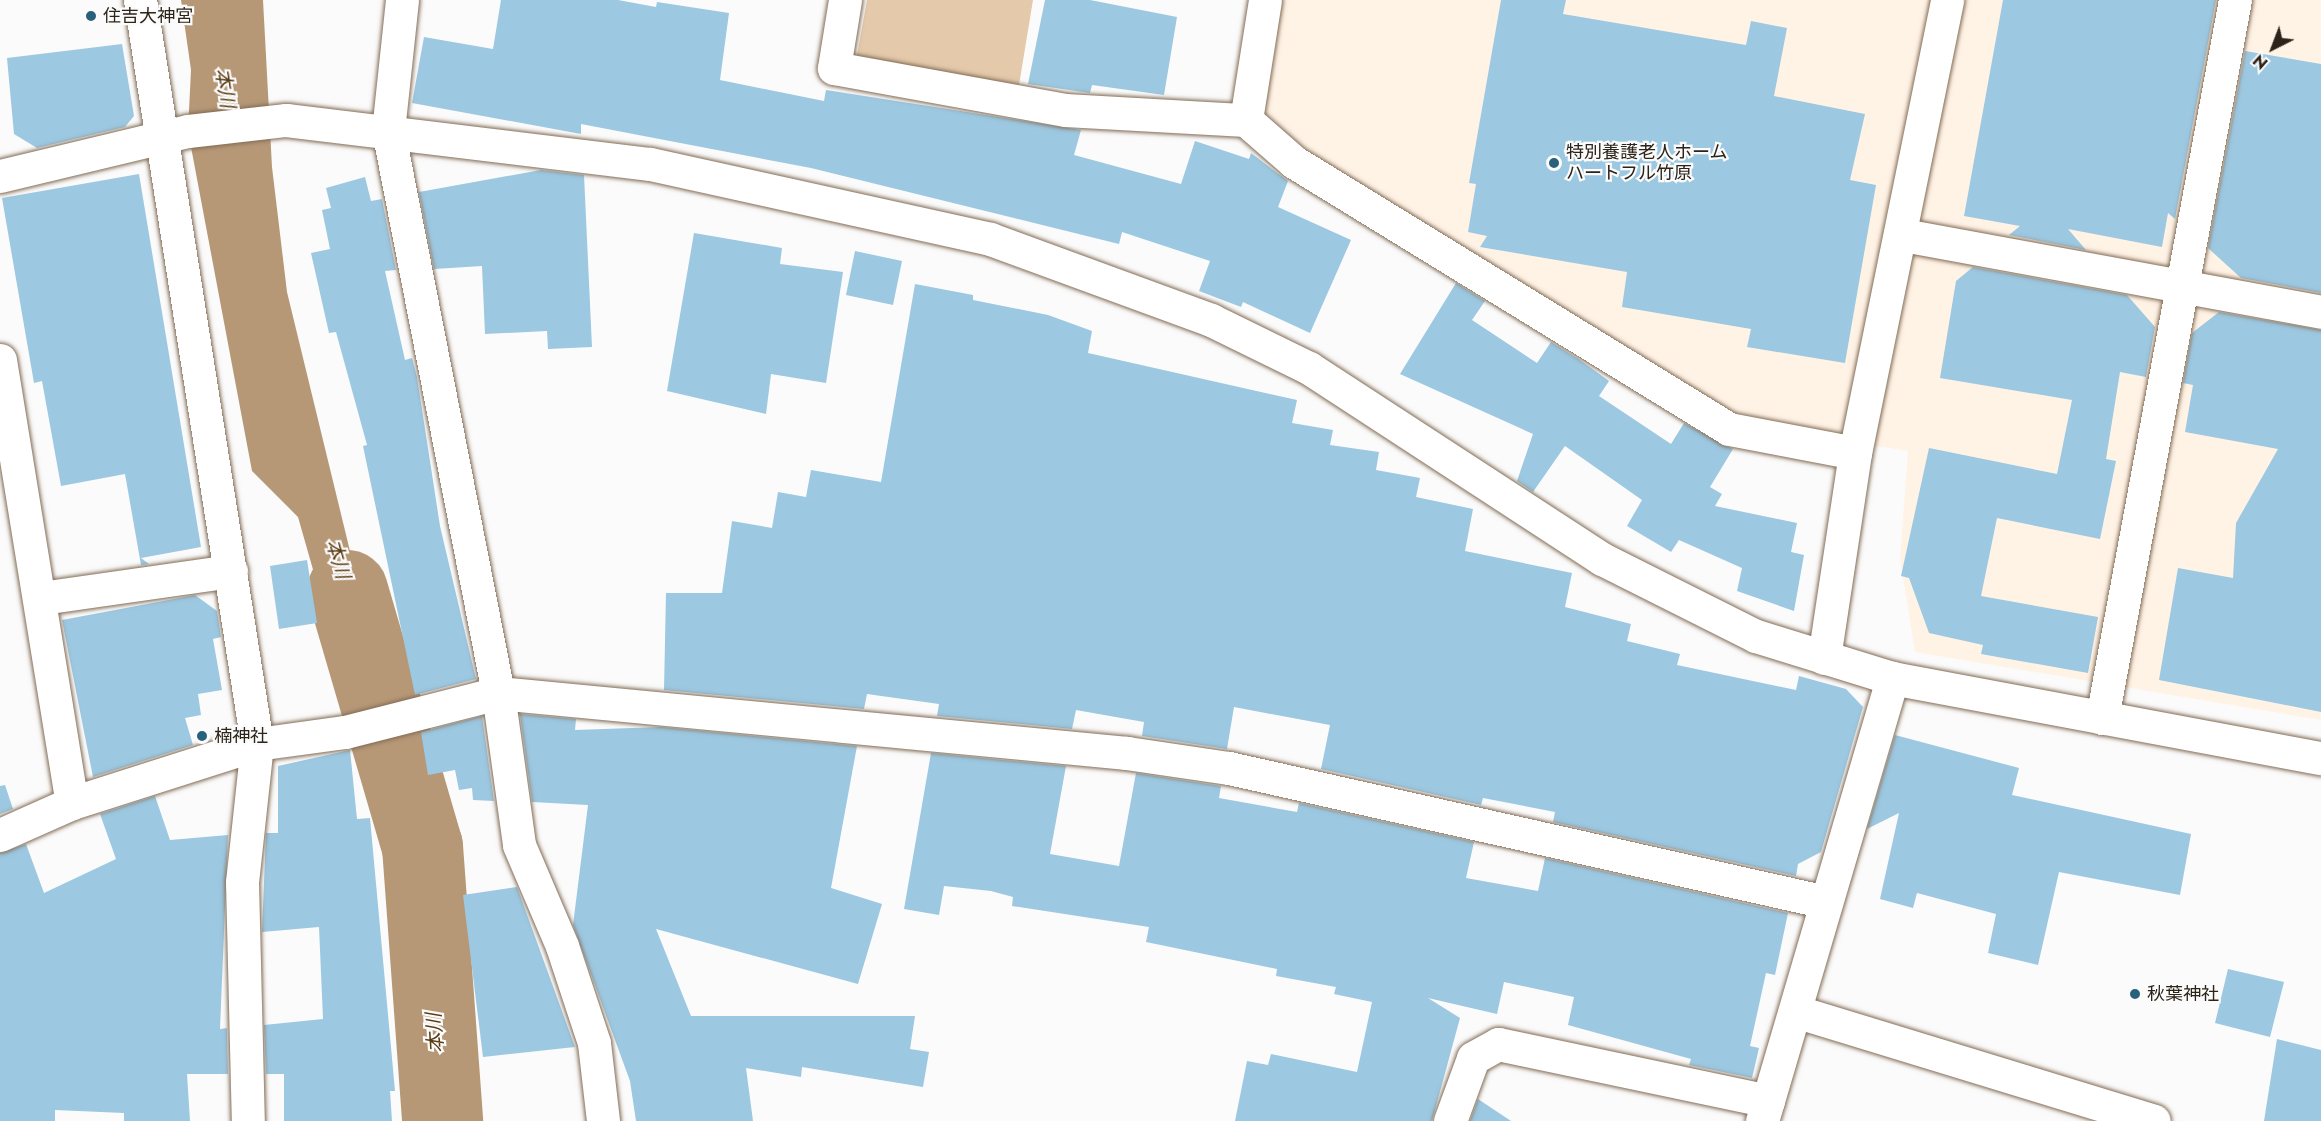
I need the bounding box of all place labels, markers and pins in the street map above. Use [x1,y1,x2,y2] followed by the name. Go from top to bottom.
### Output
[103,5,193,27] place label: 住吉大神宮
[84,9,98,23] marker: 住吉大神宮
[1566,142,1728,184] place label: 特別養護老人ホーム ハートフル竹原
[1547,156,1561,170] marker: 特別養護老人ホーム ハートフル竹原
[214,725,268,747] place label: 楠神社
[195,729,209,743] marker: 楠神社
[2147,983,2219,1005] place label: 秋葉神社
[2128,987,2142,1001] marker: 秋葉神社

